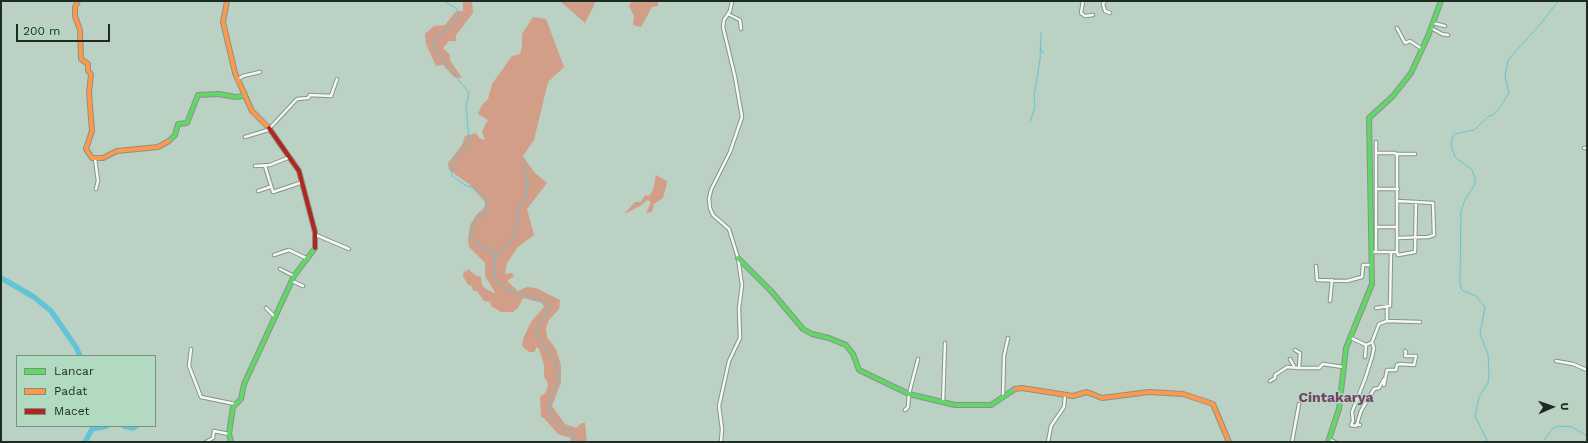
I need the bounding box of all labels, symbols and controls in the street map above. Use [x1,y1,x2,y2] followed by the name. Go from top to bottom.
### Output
[18,16,112,42] scale bar
[23,24,60,38] text: 200 m
[16,355,156,427] legend
[54,364,94,378] text: Lancar
[54,384,87,398] text: Padat
[1532,387,1572,427] north arrow
[1298,390,1374,406] district label: Cintakarya
[1558,402,1571,411] text: U
[54,404,89,418] text: Macet

